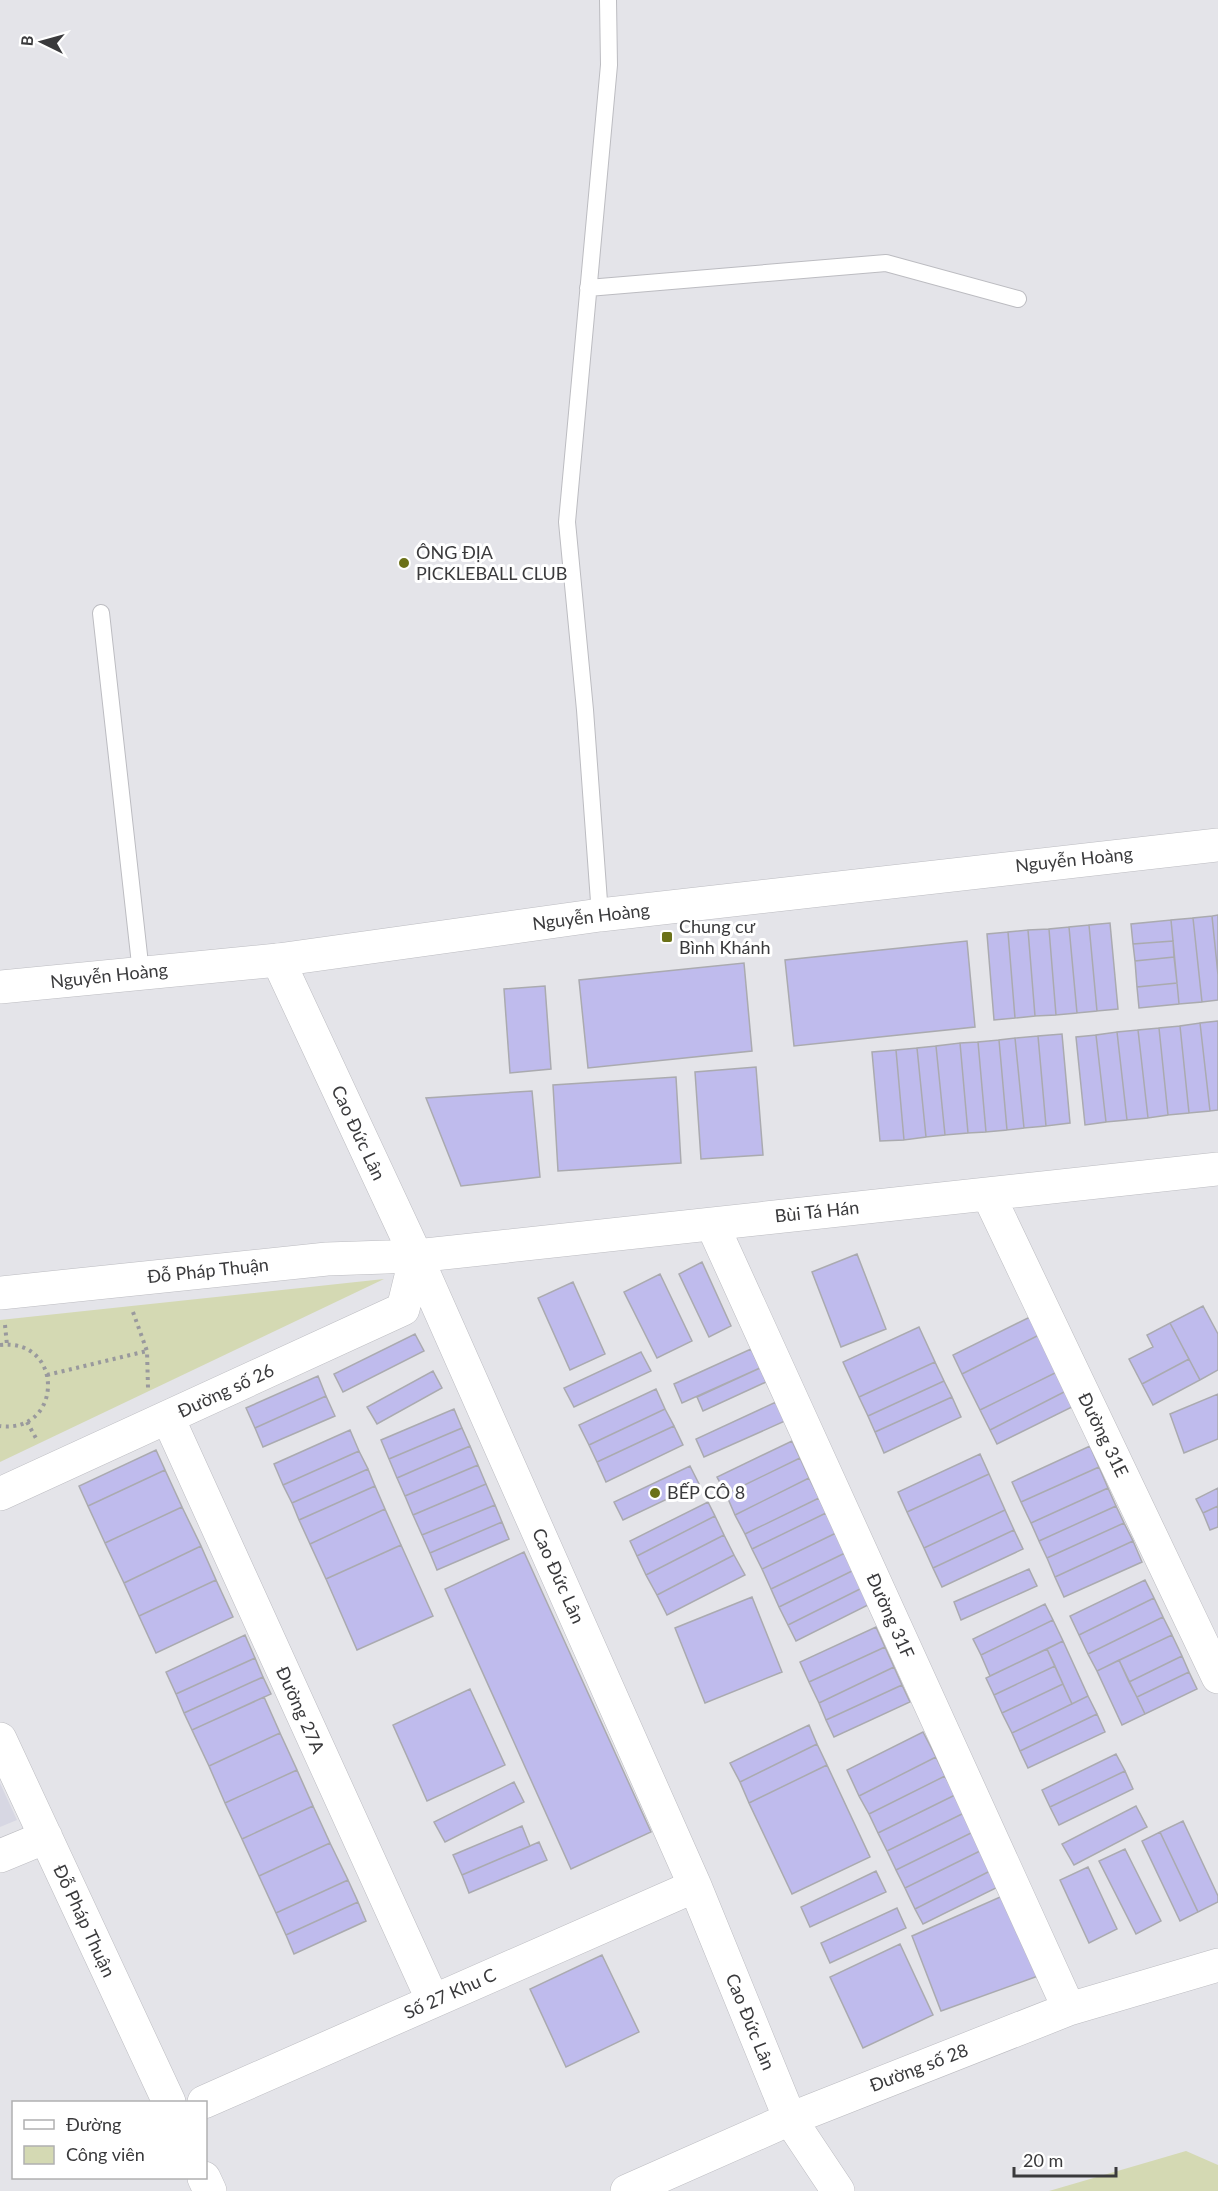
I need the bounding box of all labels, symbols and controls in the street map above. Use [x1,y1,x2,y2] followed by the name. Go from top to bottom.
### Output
[12,12,72,72] north arrow
[17,35,36,47] text: B
[416,541,567,584] place label: ÔNG ĐỊA PICKLEBALL CLUB
[397,556,411,570] marker: ÔNG ĐỊA PICKLEBALL CLUB
[1014,842,1134,876] street label: Nguyễn Hoàng
[531,898,651,934] street label: Nguyễn Hoàng
[679,915,770,958] place label: Chung cư Bình Khánh
[660,930,674,944] marker: Chung cư Bình Khánh
[49,958,169,992] street label: Nguyễn Hoàng
[327,1082,390,1184] street label: Cao Đức Lân
[774,1196,860,1226] street label: Bùi Tá Hán
[146,1253,270,1287] street label: Đỗ Pháp Thuận
[174,1358,277,1422] street label: Đường số 26
[1074,1389,1134,1480] street label: Đường 31E
[667,1481,745,1503] place label: BẾP CÔ 8
[648,1486,662,1500] marker: BẾP CÔ 8
[528,1524,590,1627] street label: Cao Đức Lân
[862,1570,919,1662] street label: Đường 31F
[272,1663,330,1757] street label: Đường 27A
[49,1861,121,1981] street label: Đỗ Pháp Thuận
[400,1963,499,2023] street label: Số 27 Khu C
[722,1970,780,2073] street label: Cao Đức Lân
[866,2038,971,2096] street label: Đường số 28
[12,2101,207,2179] legend
[66,2113,121,2135] text: Đường
[1014,2140,1116,2178] scale bar
[66,2143,145,2165] text: Công viên
[1023,2149,1063,2171] text: 20 m

